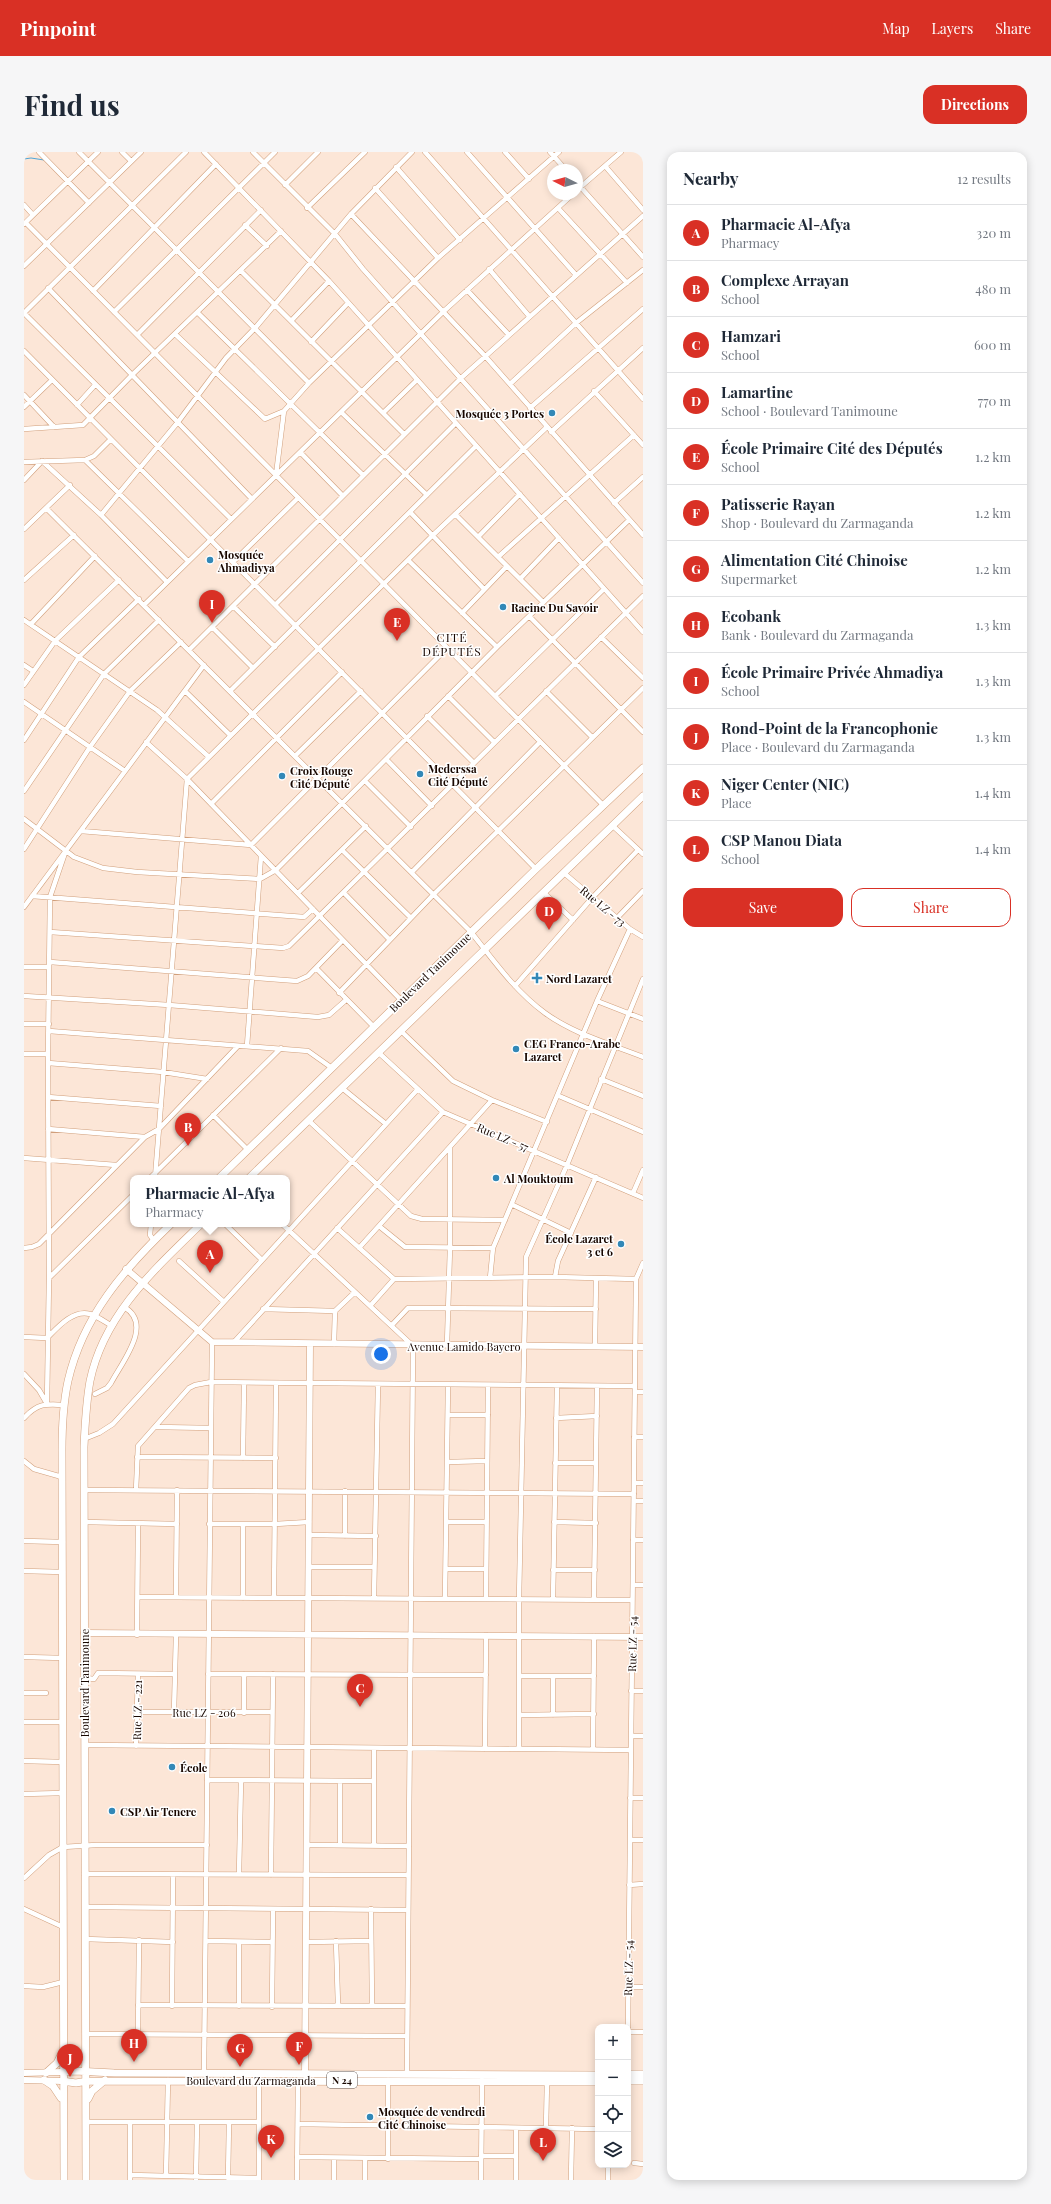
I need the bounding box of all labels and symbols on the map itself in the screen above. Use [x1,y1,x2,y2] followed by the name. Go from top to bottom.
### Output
[547,164,583,200] north arrow
[455,406,544,421] place label: Mosquée 3 Portes
[547,408,557,418] marker: Mosquée 3 Portes
[217,547,275,575] place label: Mosquée Ahmadiyya
[205,555,215,565] marker: Mosquée Ahmadiyya
[199,590,225,623] pin: I
[511,600,599,615] place label: Racine Du Savoir
[498,602,508,612] marker: Racine Du Savoir
[384,608,410,641] pin: E
[422,629,482,659] district label: CITÉ DÉPUTÉS
[428,761,488,789] place label: Mederssa Cité Député
[290,763,353,791] place label: Croix Rouge Cité Député
[415,769,425,779] marker: Mederssa Cité Député
[277,771,287,781] marker: Croix Rouge Cité Député
[577,883,629,930] street label: Rue LZ - 73
[536,897,562,930] pin: D
[386,929,475,1015] street label: Boulevard Tanimoune
[546,971,612,986] place label: Nord Lazaret
[531,972,543,984] marker: Nord Lazaret
[524,1036,621,1064] place label: CEG Franco-Arabe Lazaret
[511,1044,521,1054] marker: CEG Franco-Arabe Lazaret
[175,1113,201,1146] pin: B
[475,1119,532,1155] street label: Rue LZ - 57
[503,1171,573,1186] place label: Al Mouktoum
[491,1173,501,1183] marker: Al Mouktoum
[545,1231,613,1259] place label: École Lazaret 3 et 6
[616,1239,626,1249] marker: École Lazaret 3 et 6
[197,1240,223,1273] pin: A
[406,1339,521,1354] street label: Avenue Lamido Bayero
[371,1344,391,1364] your location
[624,1615,640,1672] street label: Rue LZ - 54
[77,1628,92,1737] street label: Boulevard Tanimoune
[347,1674,373,1707] pin: C
[129,1680,145,1740] street label: Rue LZ - 221
[172,1705,236,1720] street label: Rue LZ - 206
[180,1760,208,1775] place label: École
[167,1762,177,1772] marker: École
[120,1804,197,1819] place label: CSP Air Tenere
[107,1806,117,1816] marker: CSP Air Tenere
[620,1939,636,1996] street label: Rue LZ - 54
[121,2029,147,2062] pin: H
[286,2032,312,2065] pin: F
[227,2034,253,2067] pin: G
[57,2044,83,2077] pin: J
[327,2072,357,2088] road number: N 24
[186,2073,316,2088] street label: Boulevard du Zarmaganda
[378,2104,486,2132] place label: Mosquée de vendredi Cité Chinoise
[365,2112,375,2122] marker: Mosquée de vendredi Cité Chinoise
[258,2125,284,2158] pin: K
[530,2128,556,2161] pin: L

